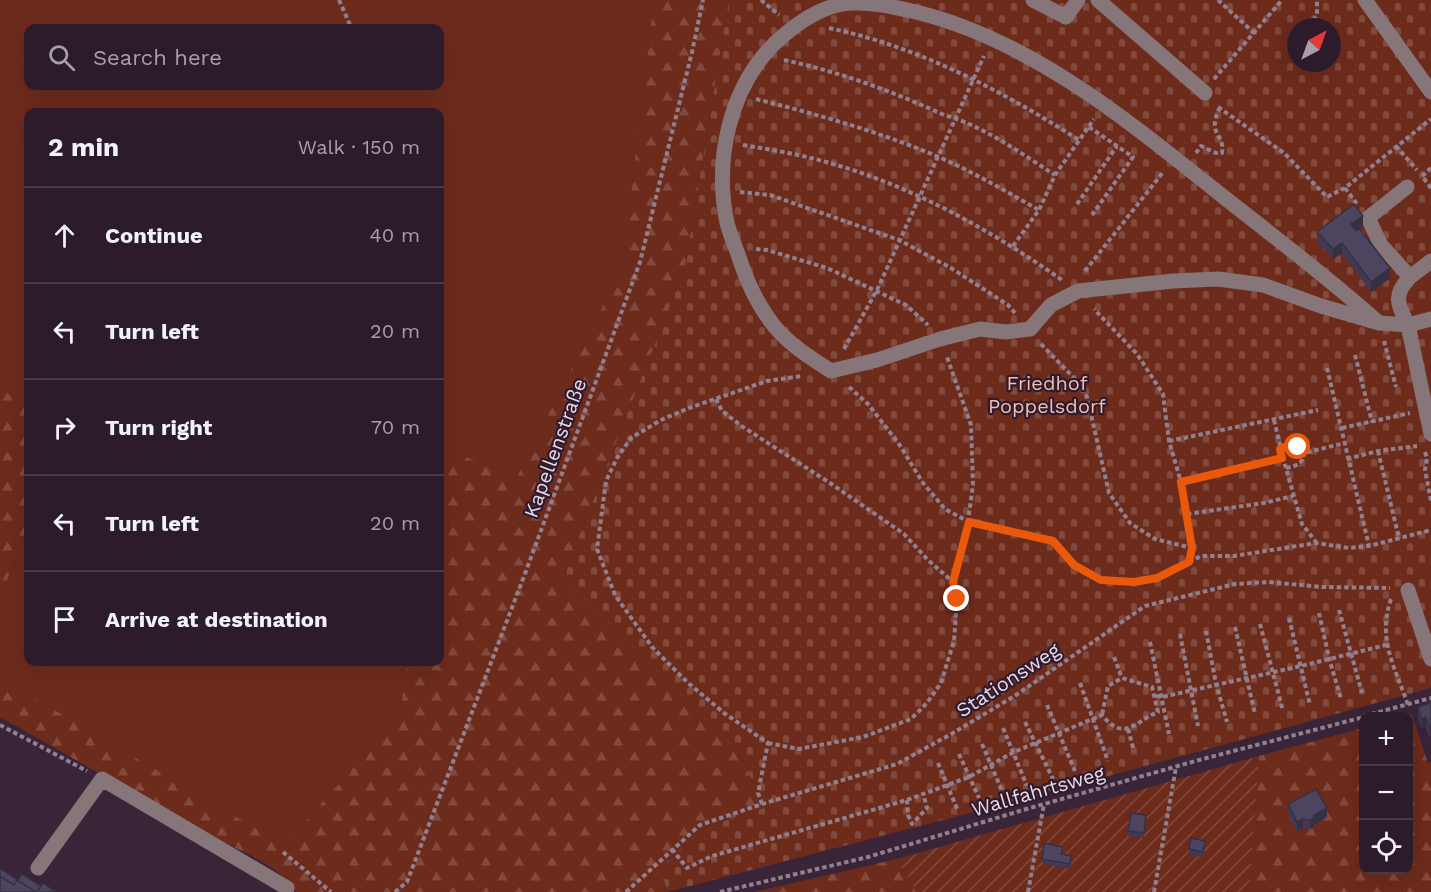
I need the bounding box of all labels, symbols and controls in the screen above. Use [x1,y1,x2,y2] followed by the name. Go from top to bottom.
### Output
[1287,18,1341,72] north arrow
[24,24,444,90] search box
[45,41,78,74] icon: search
[93,45,222,70] text: Search here
[48,132,119,162] text: 2 min
[298,135,420,159] text: Walk · 150 m
[48,219,81,252] icon: ahead
[105,223,203,248] text: Continue
[369,223,420,247] text: 40 m
[48,315,81,348] icon: left
[105,319,199,344] text: Turn left
[370,319,420,343] text: 20 m
[988,371,1106,418] park label: Friedhof Poppelsdorf
[519,375,591,521] street label: Kapellenstraße
[48,411,81,444] icon: right
[105,415,212,440] text: Turn right
[371,415,420,439] text: 70 m
[1284,433,1310,459] route start
[48,507,81,540] icon: left
[105,511,199,536] text: Turn left
[370,511,420,535] text: 20 m
[943,585,969,611] route end
[48,603,81,636] icon: arrive
[105,607,328,632] text: Arrive at destination
[952,637,1065,722] street label: Stationsweg
[1359,712,1413,874] map controls
[1359,712,1413,766] button: +
[969,760,1108,821] street label: Wallfahrtsweg
[1359,766,1413,820] button: −
[1359,820,1413,874] button: locate

